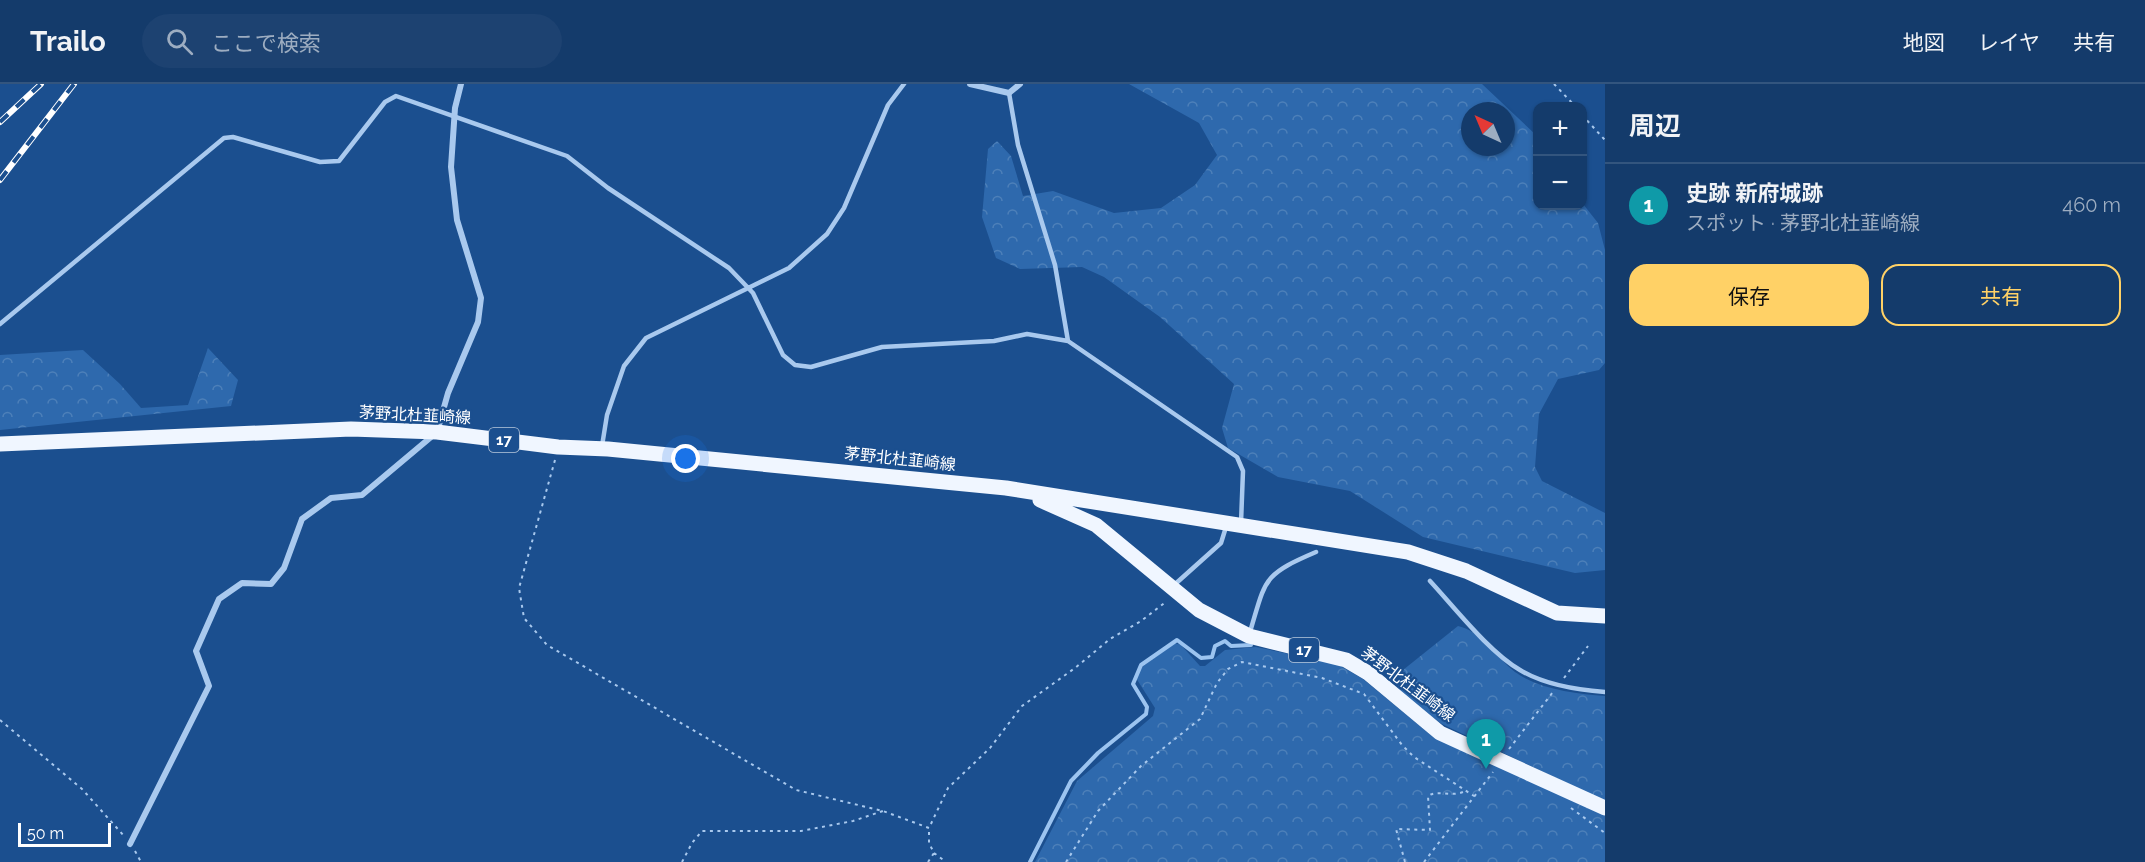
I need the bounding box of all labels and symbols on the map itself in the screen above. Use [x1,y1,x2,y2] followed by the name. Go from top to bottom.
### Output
[1461,102,1515,156] north arrow
[359,403,471,427] street label: 茅野北杜韮崎線
[489,428,519,452] road number: 17
[671,444,700,473] your location
[843,444,957,474] street label: 茅野北杜韮崎線
[1289,638,1319,662] road number: 17
[1358,643,1458,725] street label: 茅野北杜韮崎線
[1466,720,1506,769] pin: 1
[18,820,111,848] scale bar

